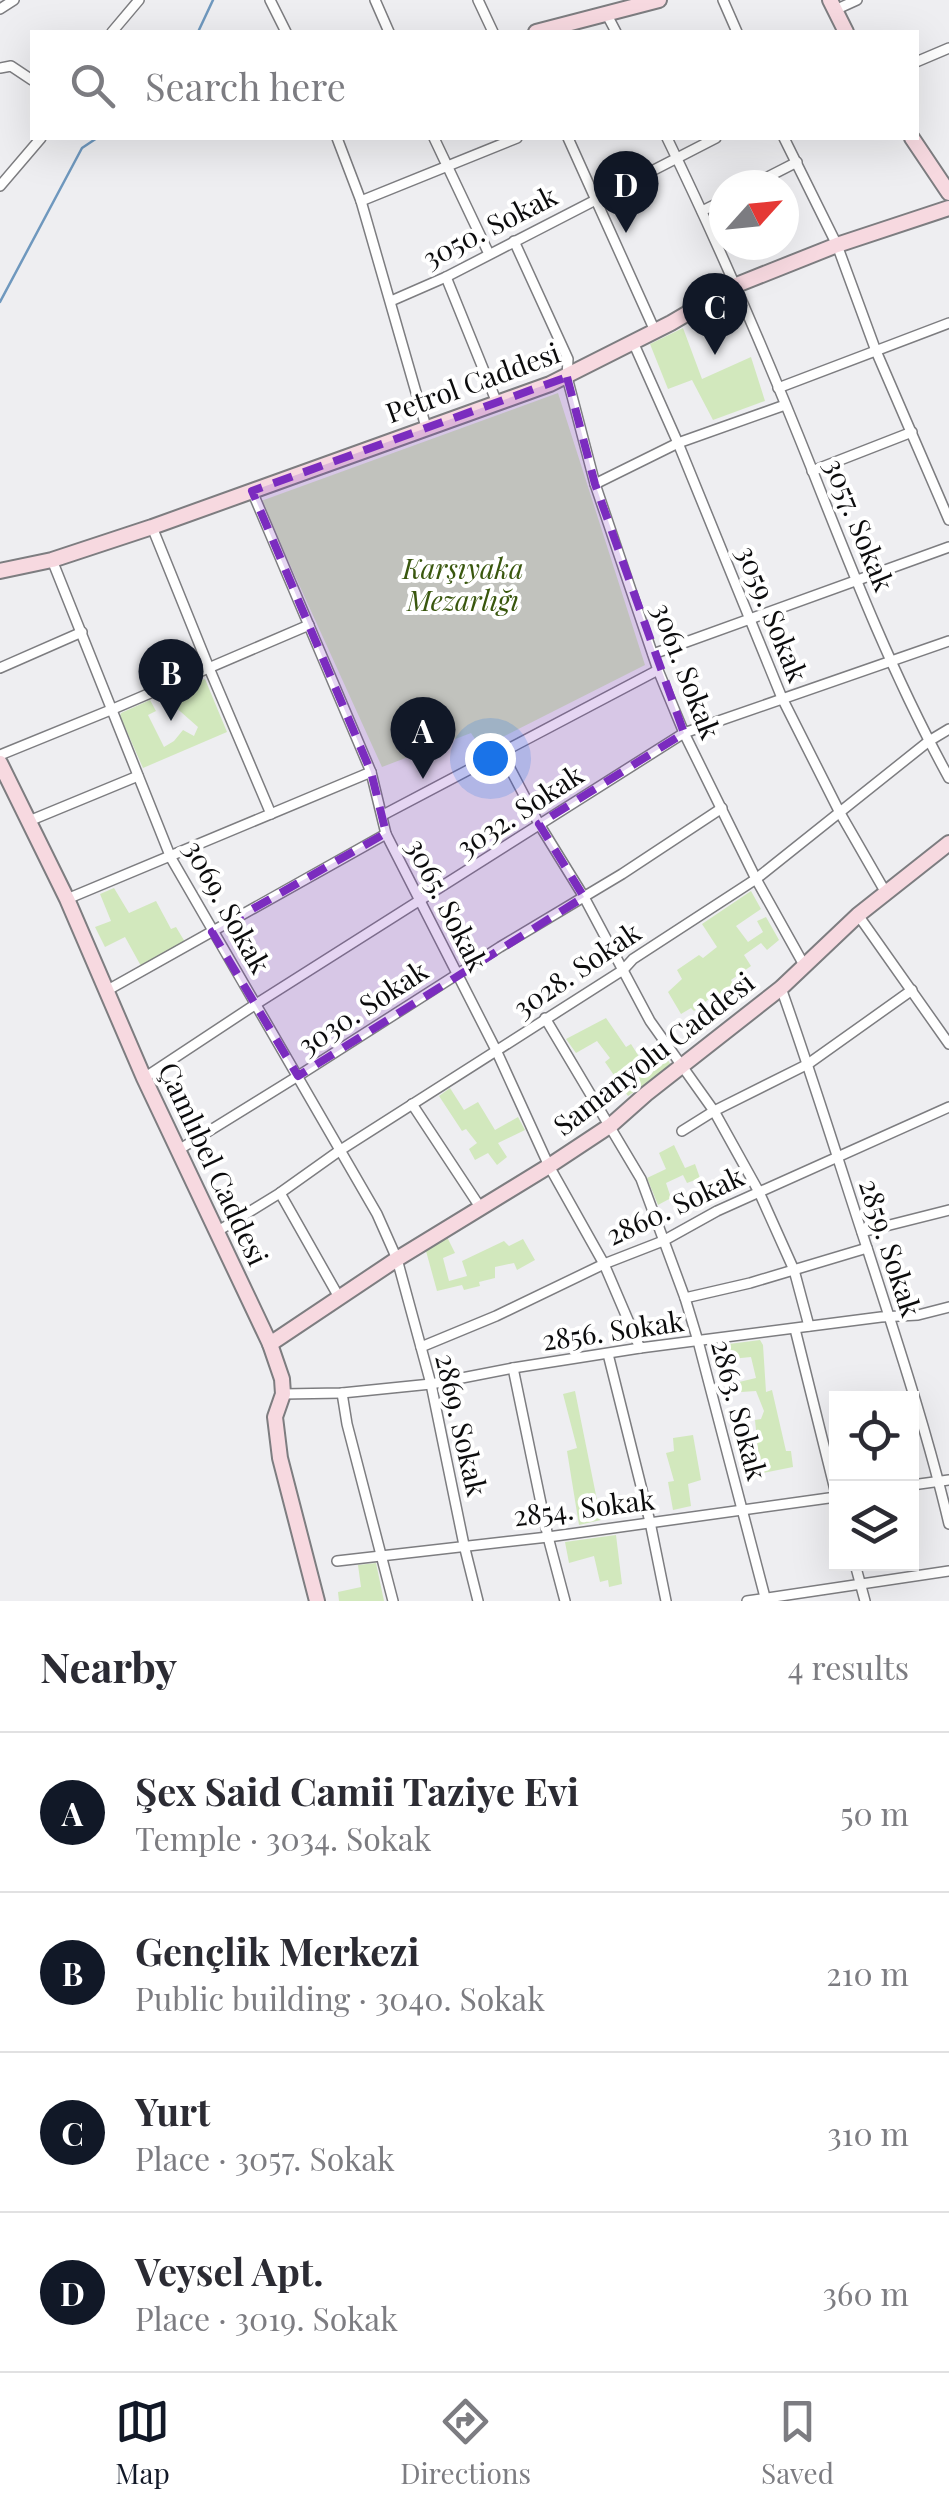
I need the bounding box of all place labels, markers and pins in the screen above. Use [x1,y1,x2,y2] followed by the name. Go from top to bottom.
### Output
[594,150,658,233] pin: D
[682,272,748,355] pin: C
[138,638,204,721] pin: B
[390,696,456,779] pin: A

